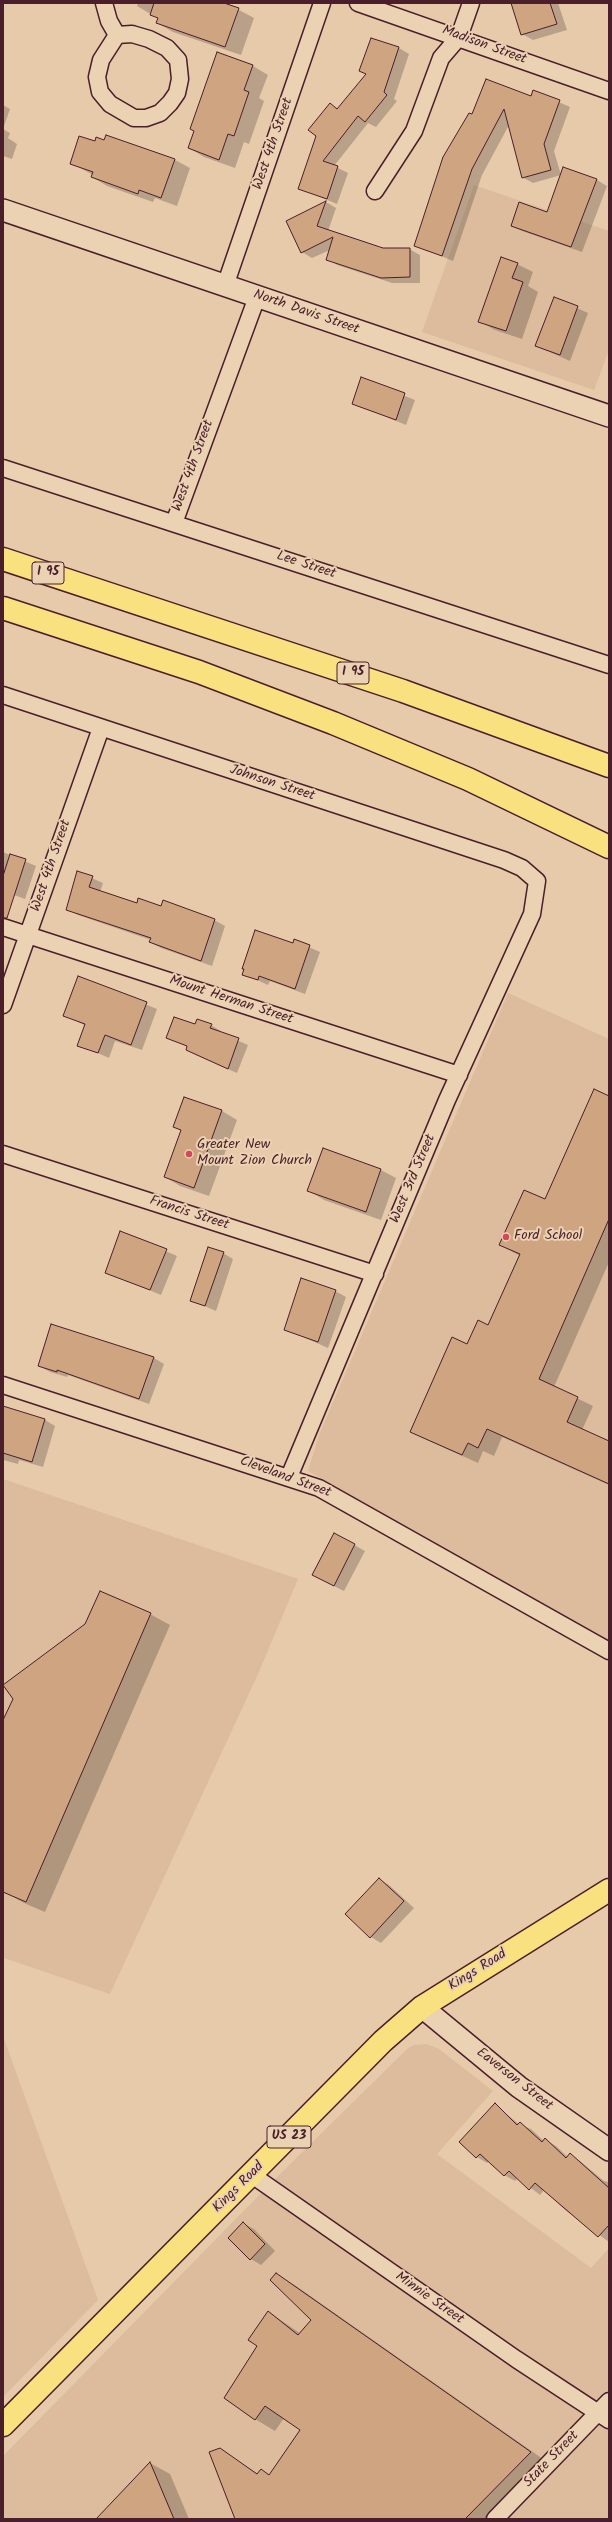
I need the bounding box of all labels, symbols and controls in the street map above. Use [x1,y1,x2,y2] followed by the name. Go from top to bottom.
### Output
[439,23,529,69] street label: Madison Street
[250,96,298,192] street label: West 4th Street
[251,287,361,339] street label: North Davis Street
[170,418,218,514] street label: West 4th Street
[274,549,338,583] street label: Lee Street
[32,562,64,584] road number: I 95
[337,662,369,684] road number: I 95
[227,762,317,806] street label: Johnson Street
[28,818,76,914] street label: West 4th Street
[167,973,295,1029] street label: Mount Herman Street
[388,1132,440,1226] street label: West 3rd Street
[197,1138,312,1170] place label: Greater New Mount Zion Church
[184,1149,194,1159] marker: Greater New Mount Zion Church
[147,1193,231,1235] street label: Francis Street
[514,1229,582,1245] place label: Ford School
[501,1232,511,1242] marker: Ford School
[237,1454,333,1502] street label: Cleveland Street
[446,1947,510,1995] street label: Kings Road
[472,2045,556,2115] street label: Eaverson Street
[267,2126,311,2148] road number: US 23
[210,2159,268,2217] street label: Kings Road
[391,2269,467,2329] street label: Minnie Street
[521,2428,583,2492] street label: State Street

